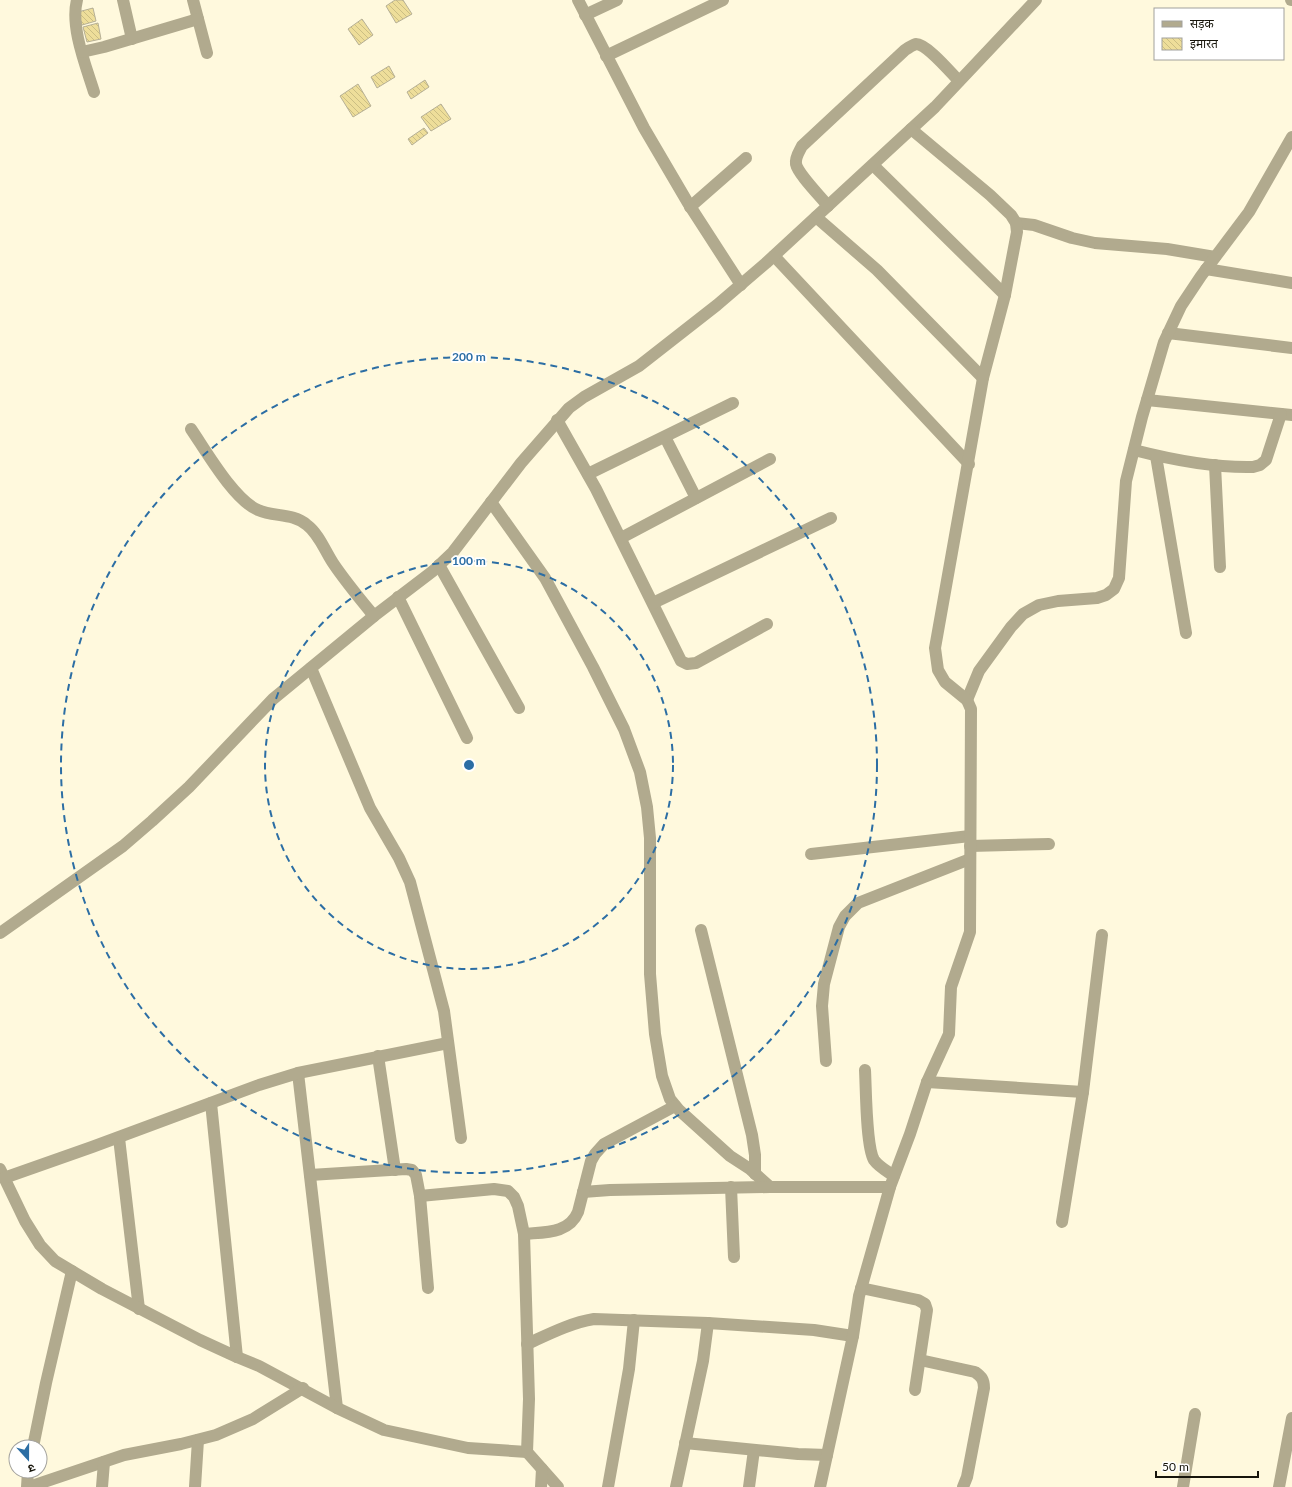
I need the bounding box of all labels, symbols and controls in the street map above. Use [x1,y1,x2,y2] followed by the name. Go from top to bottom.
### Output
[1154,8,1284,60] legend
[1190,16,1215,31] text: सड़क
[1190,36,1219,51] text: इमारत
[452,349,486,364] text: 200 m
[452,553,486,568] text: 100 m
[462,758,476,772] centre of rings
[8,1439,48,1479] north arrow
[1156,1453,1258,1479] scale bar
[1162,1459,1189,1474] text: 50 m
[26,1462,37,1476] text: उ

